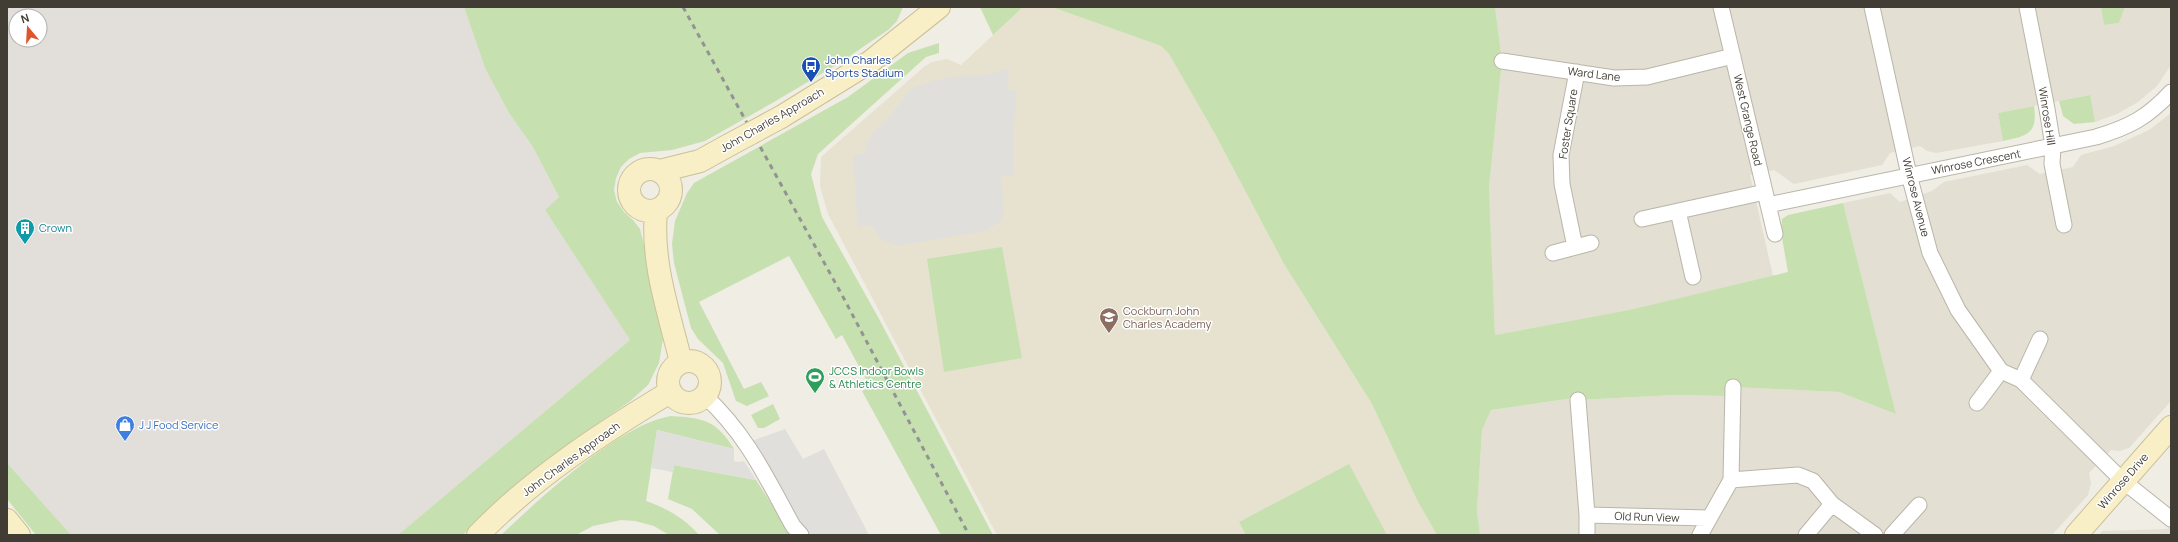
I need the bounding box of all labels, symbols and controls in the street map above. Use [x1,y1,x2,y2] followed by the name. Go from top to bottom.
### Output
[8,8,48,48] north arrow
[19,10,31,26] text: N
[825,52,903,80] place label: John Charles Sports Stadium
[800,55,822,83] bus stop icon: John Charles Sports Stadium
[1567,63,1622,84] street label: Ward Lane
[1731,72,1766,167] street label: West Grange Road
[717,84,826,155] street label: John Charles Approach
[2035,86,2060,146] street label: Winrose Hill
[1555,87,1581,160] street label: Foster Square
[1930,145,2022,178] street label: Winrose Crescent
[1899,156,1934,239] street label: Winrose Avenue
[14,217,36,245] building icon: Crown
[39,220,72,235] place label: Crown
[1123,303,1211,331] place label: Cockburn John Charles Academy
[1098,306,1120,334] school or university icon: Cockburn John Charles Academy
[829,363,924,391] place label: JCCS Indoor Bowls & Athletics Centre
[804,366,826,394] sports icon: JCCS Indoor Bowls & Athletics Centre
[114,414,136,442] shop icon: J J Food Service
[139,417,219,432] place label: J J Food Service
[519,418,623,499] street label: John Charles Approach
[2094,449,2151,512] street label: Winrose Drive
[1614,508,1680,525] street label: Old Run View

